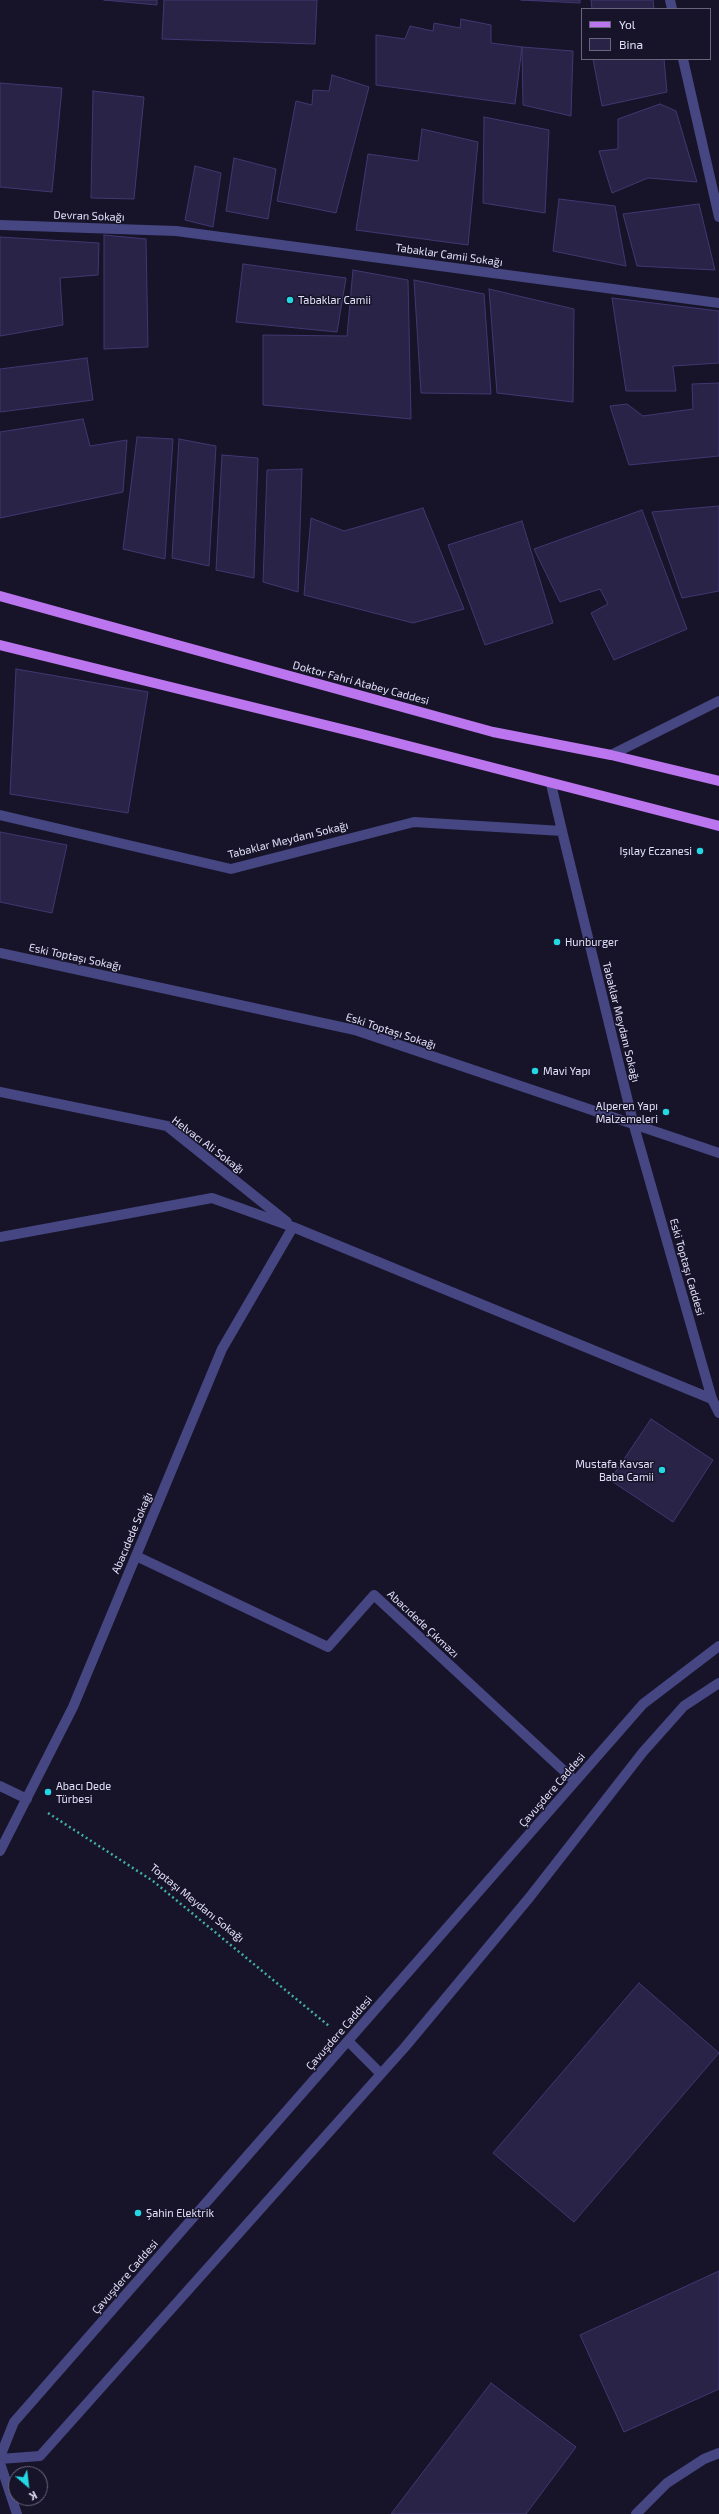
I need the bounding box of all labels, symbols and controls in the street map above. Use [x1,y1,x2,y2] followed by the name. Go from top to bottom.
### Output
[581,8,711,60] legend
[619,17,635,31] text: Yol
[619,37,643,51] text: Bina
[53,208,125,224] street label: Devran Sokağı
[394,241,504,269] street label: Tabaklar Camii Sokağı
[298,293,371,307] place label: Tabaklar Camii
[285,295,295,305] marker: Tabaklar Camii
[291,658,431,708] street label: Doktor Fahri Atabey Caddesi
[226,819,350,861] street label: Tabaklar Meydanı Sokağı
[619,844,692,858] place label: Işılay Eczanesi
[695,846,705,856] marker: Işılay Eczanesi
[565,935,618,949] place label: Hunburger
[552,937,562,947] marker: Hunburger
[28,941,122,973] street label: Eski Toptaşı Sokağı
[600,960,642,1084] street label: Tabaklar Meydanı Sokağı
[344,1010,438,1052] street label: Eski Toptaşı Sokağı
[543,1064,590,1078] place label: Mavi Yapı
[530,1066,540,1076] marker: Mavi Yapı
[596,1099,658,1125] place label: Alperen Yapı Malzemeleri
[661,1107,671,1117] marker: Alperen Yapı Malzemeleri
[169,1114,247,1176] street label: Helvacı Ali Sokağı
[667,1217,707,1317] street label: Eski Toptaşı Caddesi
[575,1457,654,1483] place label: Mustafa Kavsar Baba Camii
[657,1465,667,1475] marker: Mustafa Kavsar Baba Camii
[109,1490,155,1576] street label: Abacıdede Sokağı
[385,1588,461,1660] street label: Abacıdede Çıkmazı
[516,1750,588,1830] street label: Çavuşdere Caddesi
[56,1779,111,1805] place label: Abacı Dede Türbesi
[43,1787,53,1797] marker: Abacı Dede Türbesi
[147,1861,247,1945] street label: Toptaşı Meydanı Sokağı
[303,1993,375,2073] street label: Çavuşdere Caddesi
[146,2206,214,2220] place label: Şahin Elektrik
[133,2208,143,2218] marker: Şahin Elektrik
[89,2237,161,2317] street label: Çavuşdere Caddesi
[8,2466,48,2506] north arrow
[27,2489,40,2504] text: K

